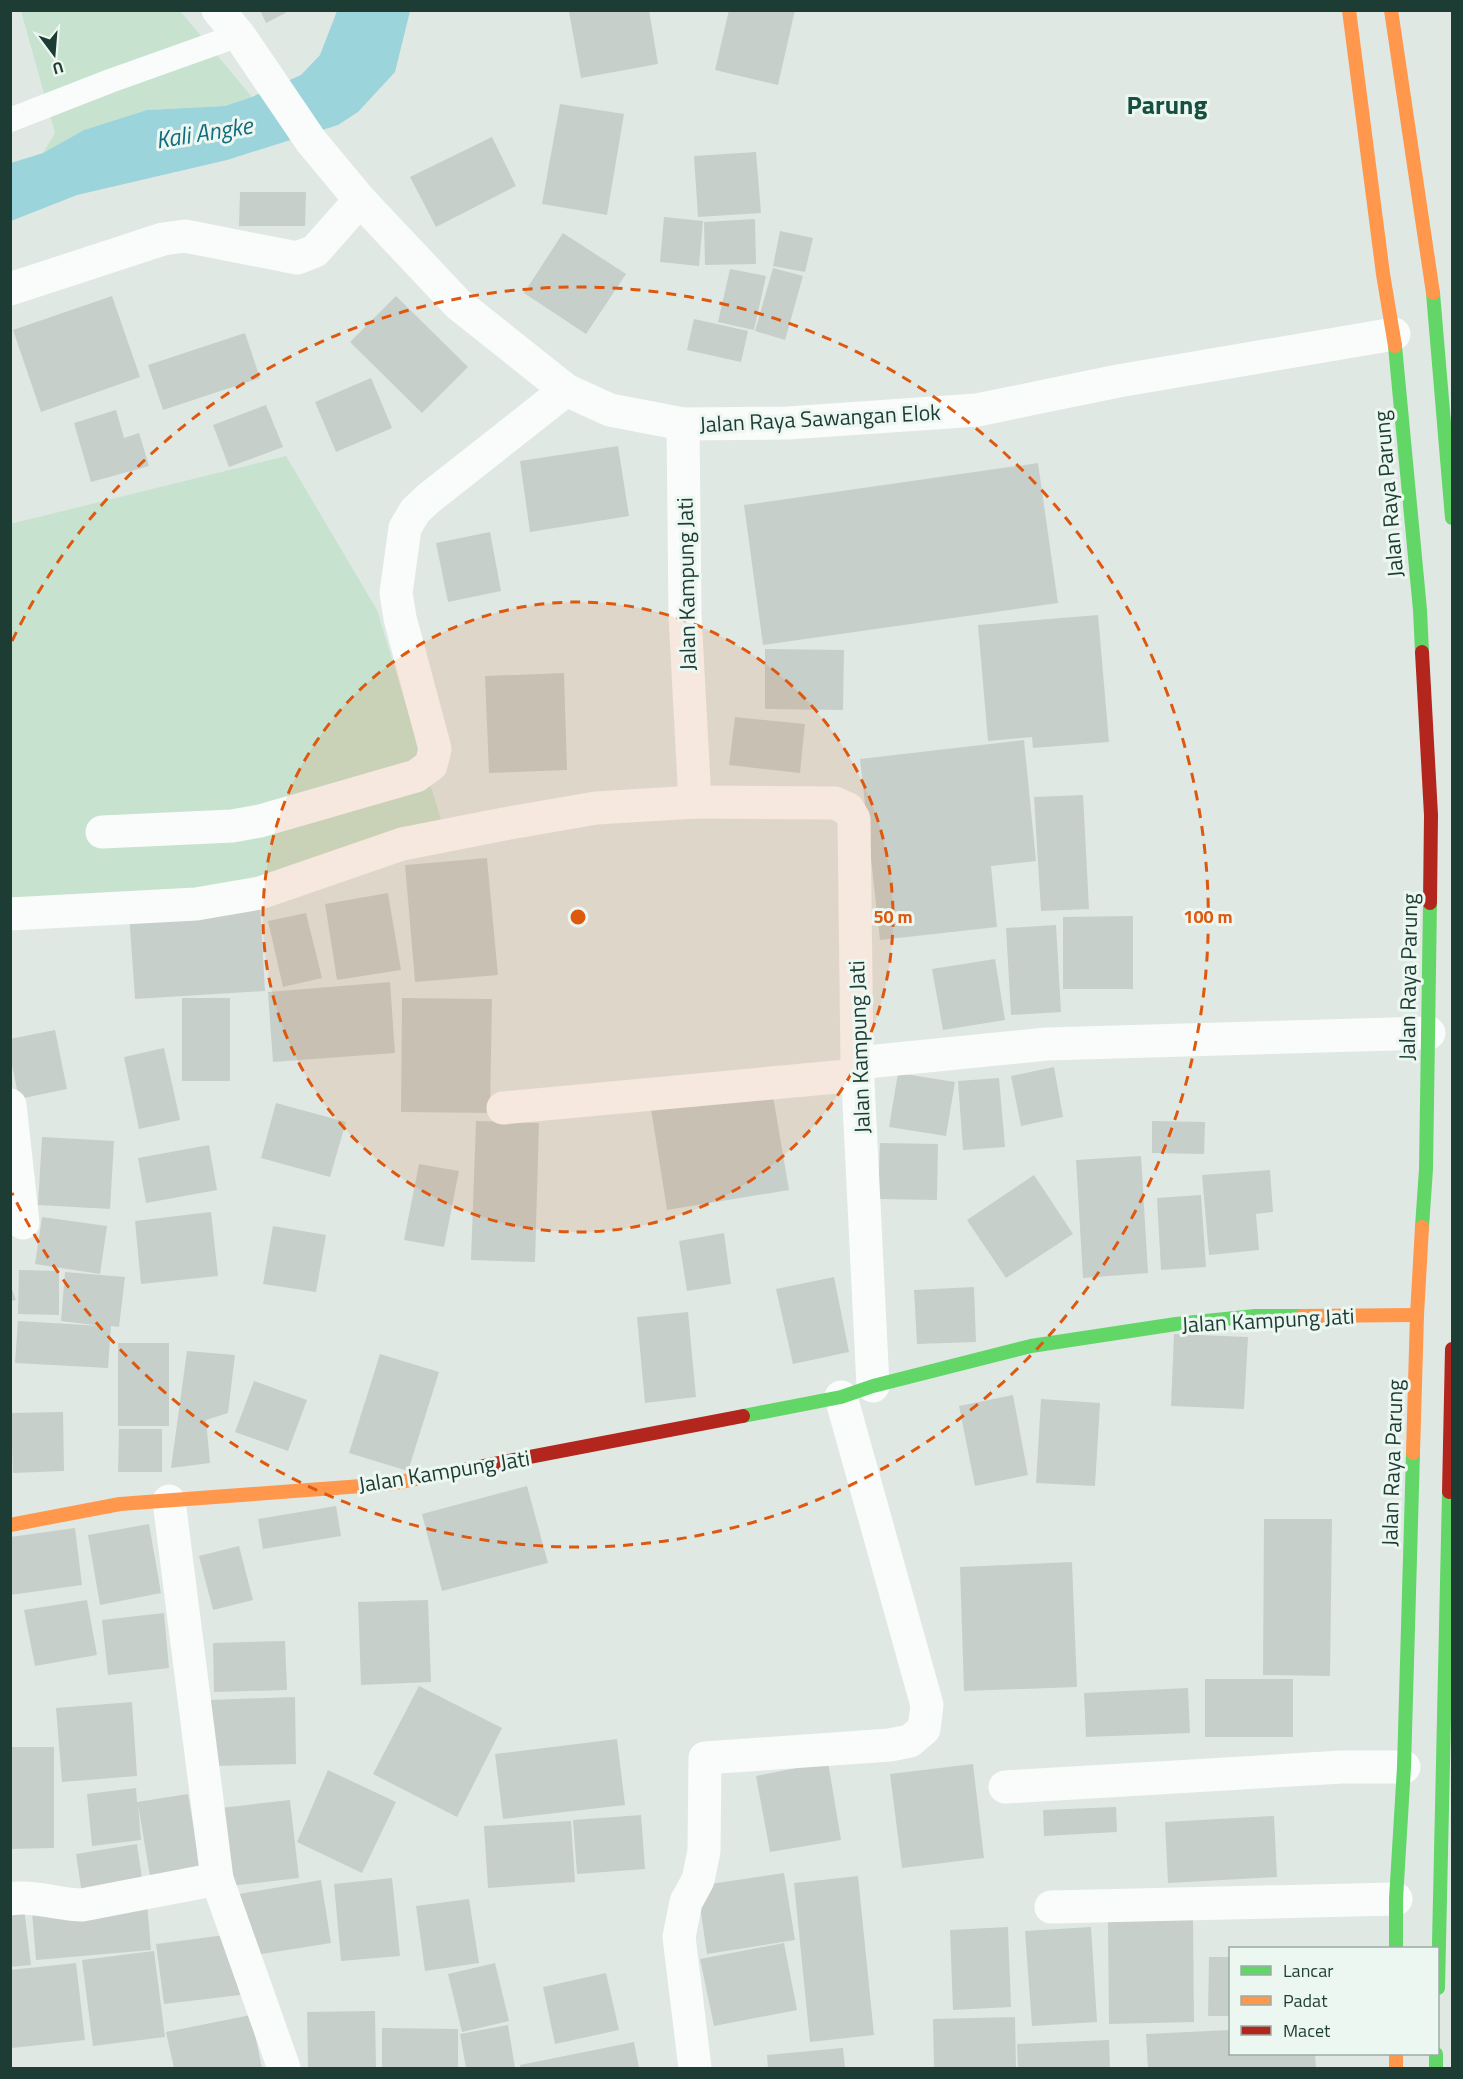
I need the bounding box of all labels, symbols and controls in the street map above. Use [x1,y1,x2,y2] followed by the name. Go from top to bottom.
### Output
[24,24,84,84] north arrow
[50,55,66,81] text: U
[1127,85,1207,124] district label: Parung
[153,106,257,157] water label: Kali Angke
[698,395,942,441] street label: Jalan Raya Sawangan Elok
[1364,409,1412,579] street label: Jalan Raya Parung
[667,497,705,671] street label: Jalan Kampung Jati
[1390,893,1426,1061] street label: Jalan Raya Parung
[873,903,913,930] text: 50 m
[1183,903,1233,930] text: 100 m
[568,907,588,927] centre of rings
[839,960,879,1134] street label: Jalan Kampung Jati
[1181,1298,1355,1342] street label: Jalan Kampung Jati
[1372,1379,1412,1547] street label: Jalan Raya Parung
[356,1441,532,1501] street label: Jalan Kampung Jati
[1229,1947,1439,2055] legend
[1283,1957,1333,1984] text: Lancar
[1283,1987,1328,2014] text: Padat
[1283,2017,1331,2044] text: Macet

